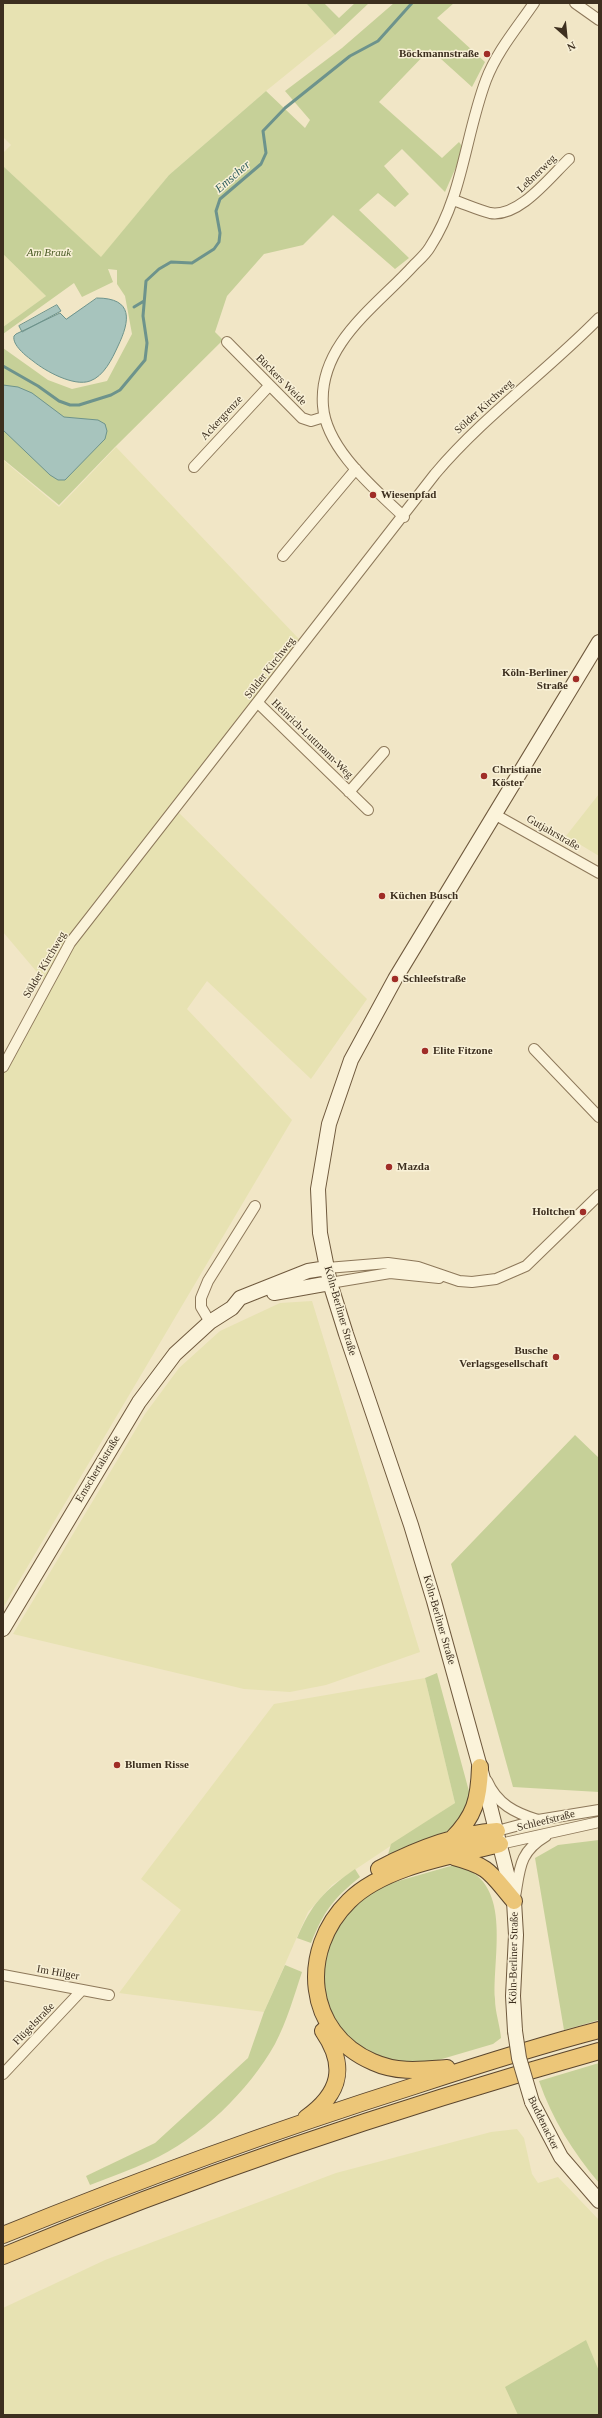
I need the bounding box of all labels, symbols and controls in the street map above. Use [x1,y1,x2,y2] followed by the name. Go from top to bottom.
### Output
[546,16,586,56] north arrow
[565,40,578,54] text: N
[399,47,479,61] place label: Böckmannstraße
[482,49,492,59] marker: Böckmannstraße
[515,152,559,196] street label: Leßnerweg
[212,158,254,196] water label: Emscher
[27,246,71,260] park label: Am Brauk
[253,352,309,408] street label: Bückers Weide
[452,377,516,437] street label: Sölder Kirchweg
[198,393,246,443] street label: Ackergrenze
[381,488,436,502] place label: Wiesenpfad
[368,490,378,500] marker: Wiesenpfad
[242,634,298,702] street label: Sölder Kirchweg
[502,666,568,692] place label: Köln-Berliner Straße
[571,674,581,684] marker: Köln-Berliner Straße
[268,697,356,781] street label: Heinrich-Luttmann-Weg
[492,763,542,789] place label: Christiane Köster
[479,771,489,781] marker: Christiane Köster
[524,812,582,854] street label: Gutjahrstraße
[390,889,458,903] place label: Küchen Busch
[377,891,387,901] marker: Küchen Busch
[21,929,69,1001] street label: Sölder Kirchweg
[403,972,466,986] place label: Schleefstraße
[390,974,400,984] marker: Schleefstraße
[433,1044,493,1058] place label: Elite Fitzone
[420,1046,430,1056] marker: Elite Fitzone
[397,1160,429,1174] place label: Mazda
[384,1162,394,1172] marker: Mazda
[532,1205,575,1219] place label: Holtchen
[578,1207,588,1217] marker: Holtchen
[321,1265,359,1357] street label: Köln-Berliner Straße
[459,1344,548,1370] place label: Busche Verlagsgesellschaft
[551,1352,561,1362] marker: Busche Verlagsgesellschaft
[73,1433,123,1505] street label: Emschertalstraße
[420,1574,458,1666] street label: Köln-Berliner Straße
[125,1758,189,1772] place label: Blumen Risse
[112,1760,122,1770] marker: Blumen Risse
[516,1807,576,1835] street label: Schleefstraße
[507,1912,521,2004] street label: Köln-Berliner Straße
[36,1963,80,1983] street label: Im Hilger
[10,2000,58,2048] street label: Flügelstraße
[524,2094,562,2152] street label: Buddenacker

